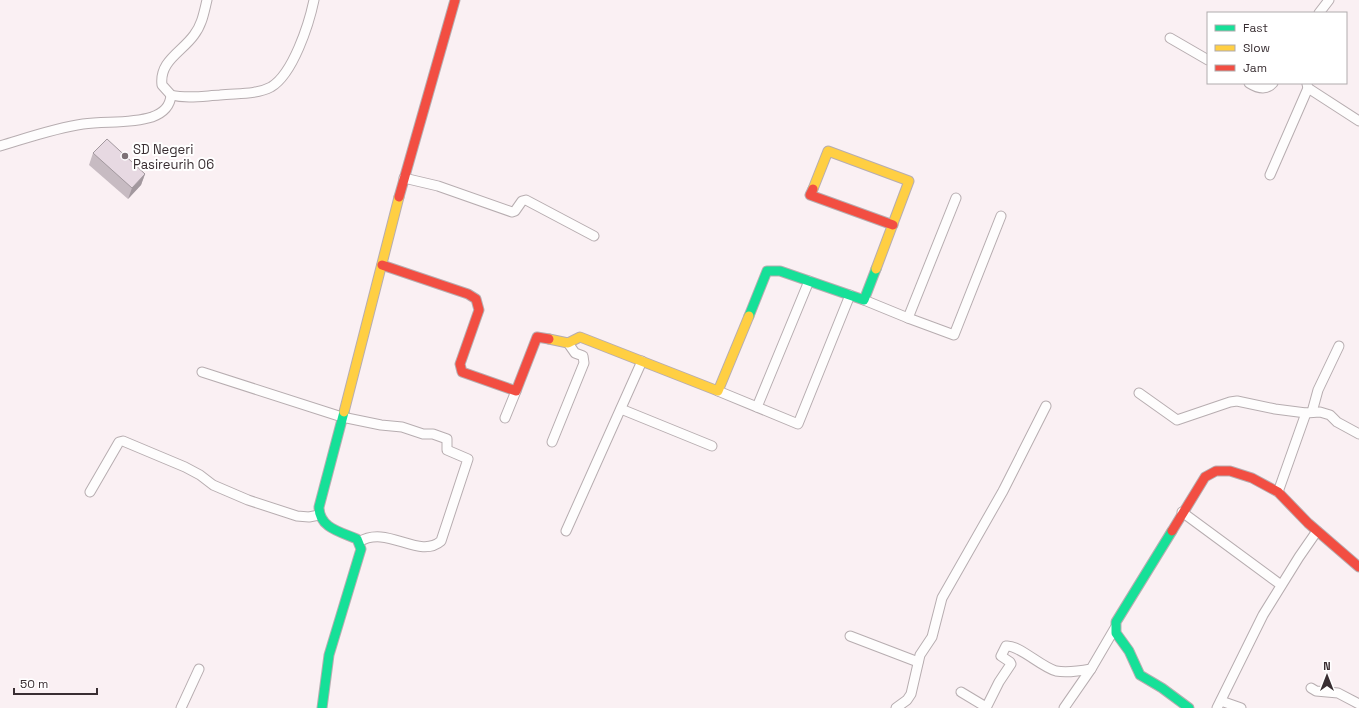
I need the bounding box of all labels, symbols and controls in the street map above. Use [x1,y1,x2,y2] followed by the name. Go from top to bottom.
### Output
[1207,12,1347,84] legend
[1243,20,1268,36] text: Fast
[1243,40,1270,56] text: Slow
[1243,60,1267,76] text: Jam
[133,141,214,173] place label: SD Negeri Pasireurih 06
[120,151,130,161] marker: SD Negeri Pasireurih 06
[1307,656,1347,696] north arrow
[1323,659,1331,673] text: N
[14,670,97,696] scale bar
[20,676,48,692] text: 50 m

